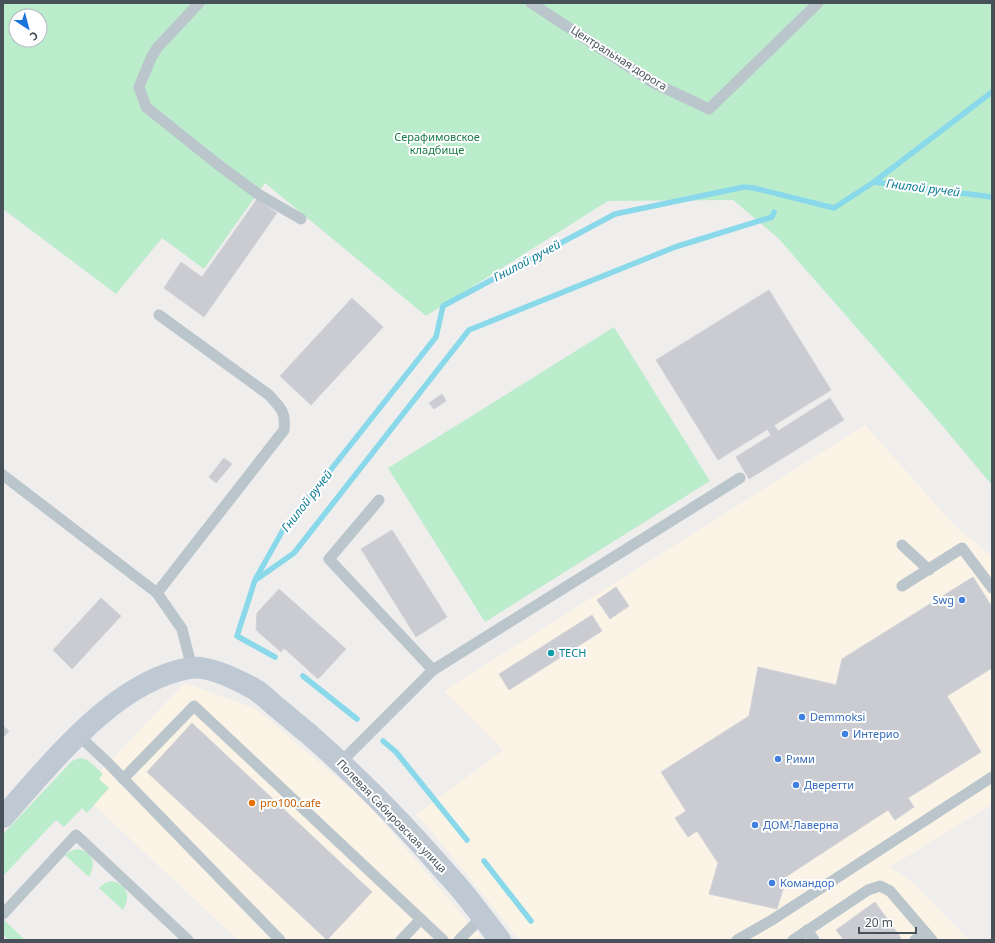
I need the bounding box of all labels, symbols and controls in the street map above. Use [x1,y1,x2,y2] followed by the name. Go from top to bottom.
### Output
[8,8,48,48] north arrow
[568,22,670,93] street label: Центральная дорога
[27,28,41,45] text: С
[394,129,480,157] park label: Серафимовское кладбище
[885,175,961,200] water label: Гнилой ручей
[490,236,564,285] water label: Гнилой ручей
[277,466,336,535] water label: Гнилой ручей
[933,592,954,607] place label: Swg
[957,595,967,605] marker: Swg
[559,645,586,660] place label: TECH
[546,648,556,658] marker: TECH
[810,709,865,724] place label: Demmoksi
[797,712,807,722] marker: Demmoksi
[853,726,899,741] place label: Интерио
[840,729,850,739] marker: Интерио
[786,751,815,766] place label: Рими
[773,754,783,764] marker: Рими
[334,756,451,876] street label: Полевая Сабировская улица
[804,777,854,792] place label: Дверетти
[791,780,801,790] marker: Дверетти
[260,795,321,810] place label: pro100.cafe
[247,798,257,808] marker: pro100.cafe
[763,817,839,832] place label: ДОМ-Лаверна
[750,820,760,830] marker: ДОМ-Лаверна
[780,875,835,890] place label: Командор
[767,878,777,888] marker: Командор
[859,909,916,935] scale bar
[865,914,893,931] text: 20 m

